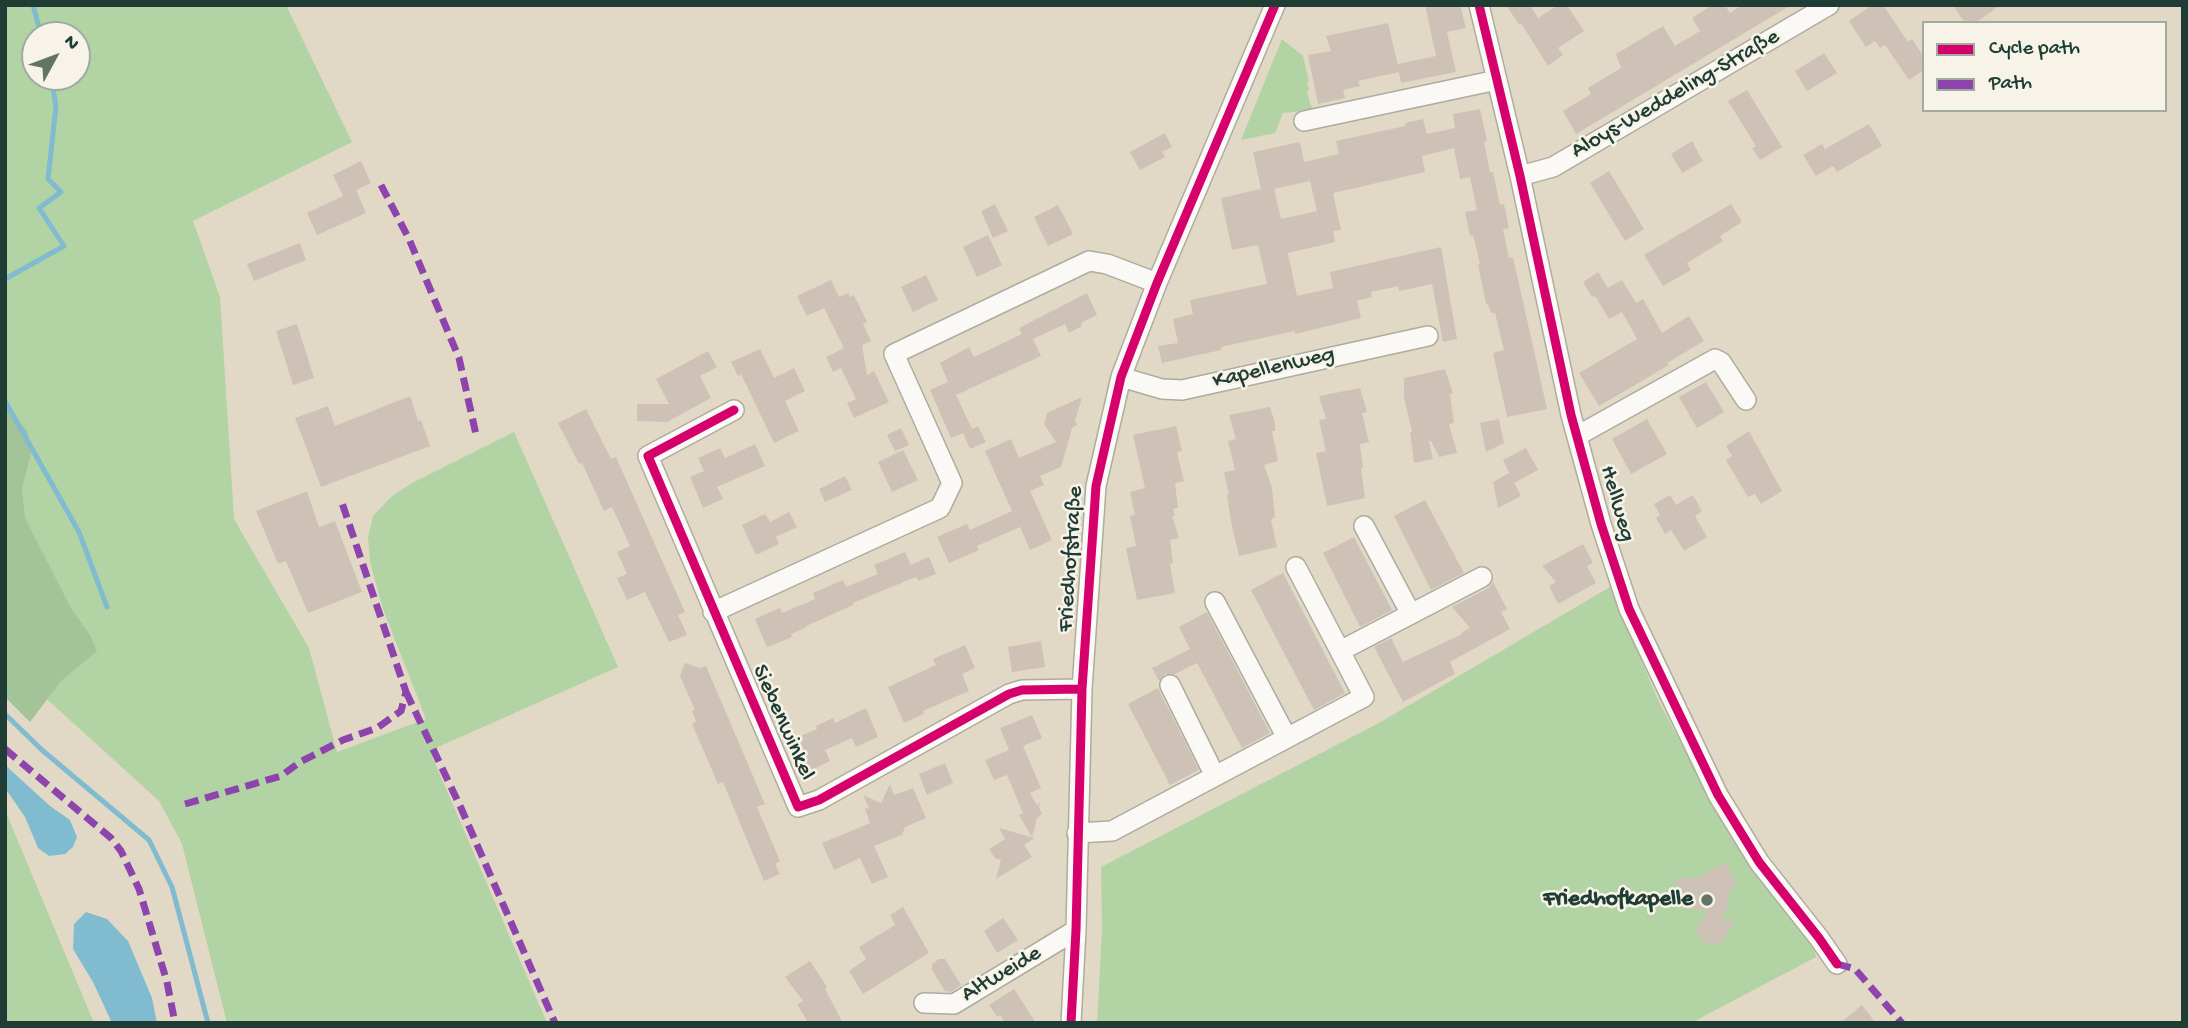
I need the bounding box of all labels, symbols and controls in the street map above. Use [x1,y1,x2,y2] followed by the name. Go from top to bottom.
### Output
[21,21,91,91] north arrow
[1922,21,2167,112] legend
[1567,24,1785,166] street label: Aloys-Weddeling-Straße
[58,31,83,55] text: N
[1989,37,2080,62] text: Cycle path
[1989,72,2032,97] text: Path
[1210,342,1338,396] street label: Kapellenweg
[1592,463,1640,545] street label: Hellweg
[1053,485,1091,633] street label: Friedhofstraße
[744,661,820,785] street label: Siebenwinkel
[1543,886,1693,914] place label: Friedhofkapelle
[1699,892,1715,908] marker: Friedhofkapelle
[957,940,1047,1010] street label: Altweide

